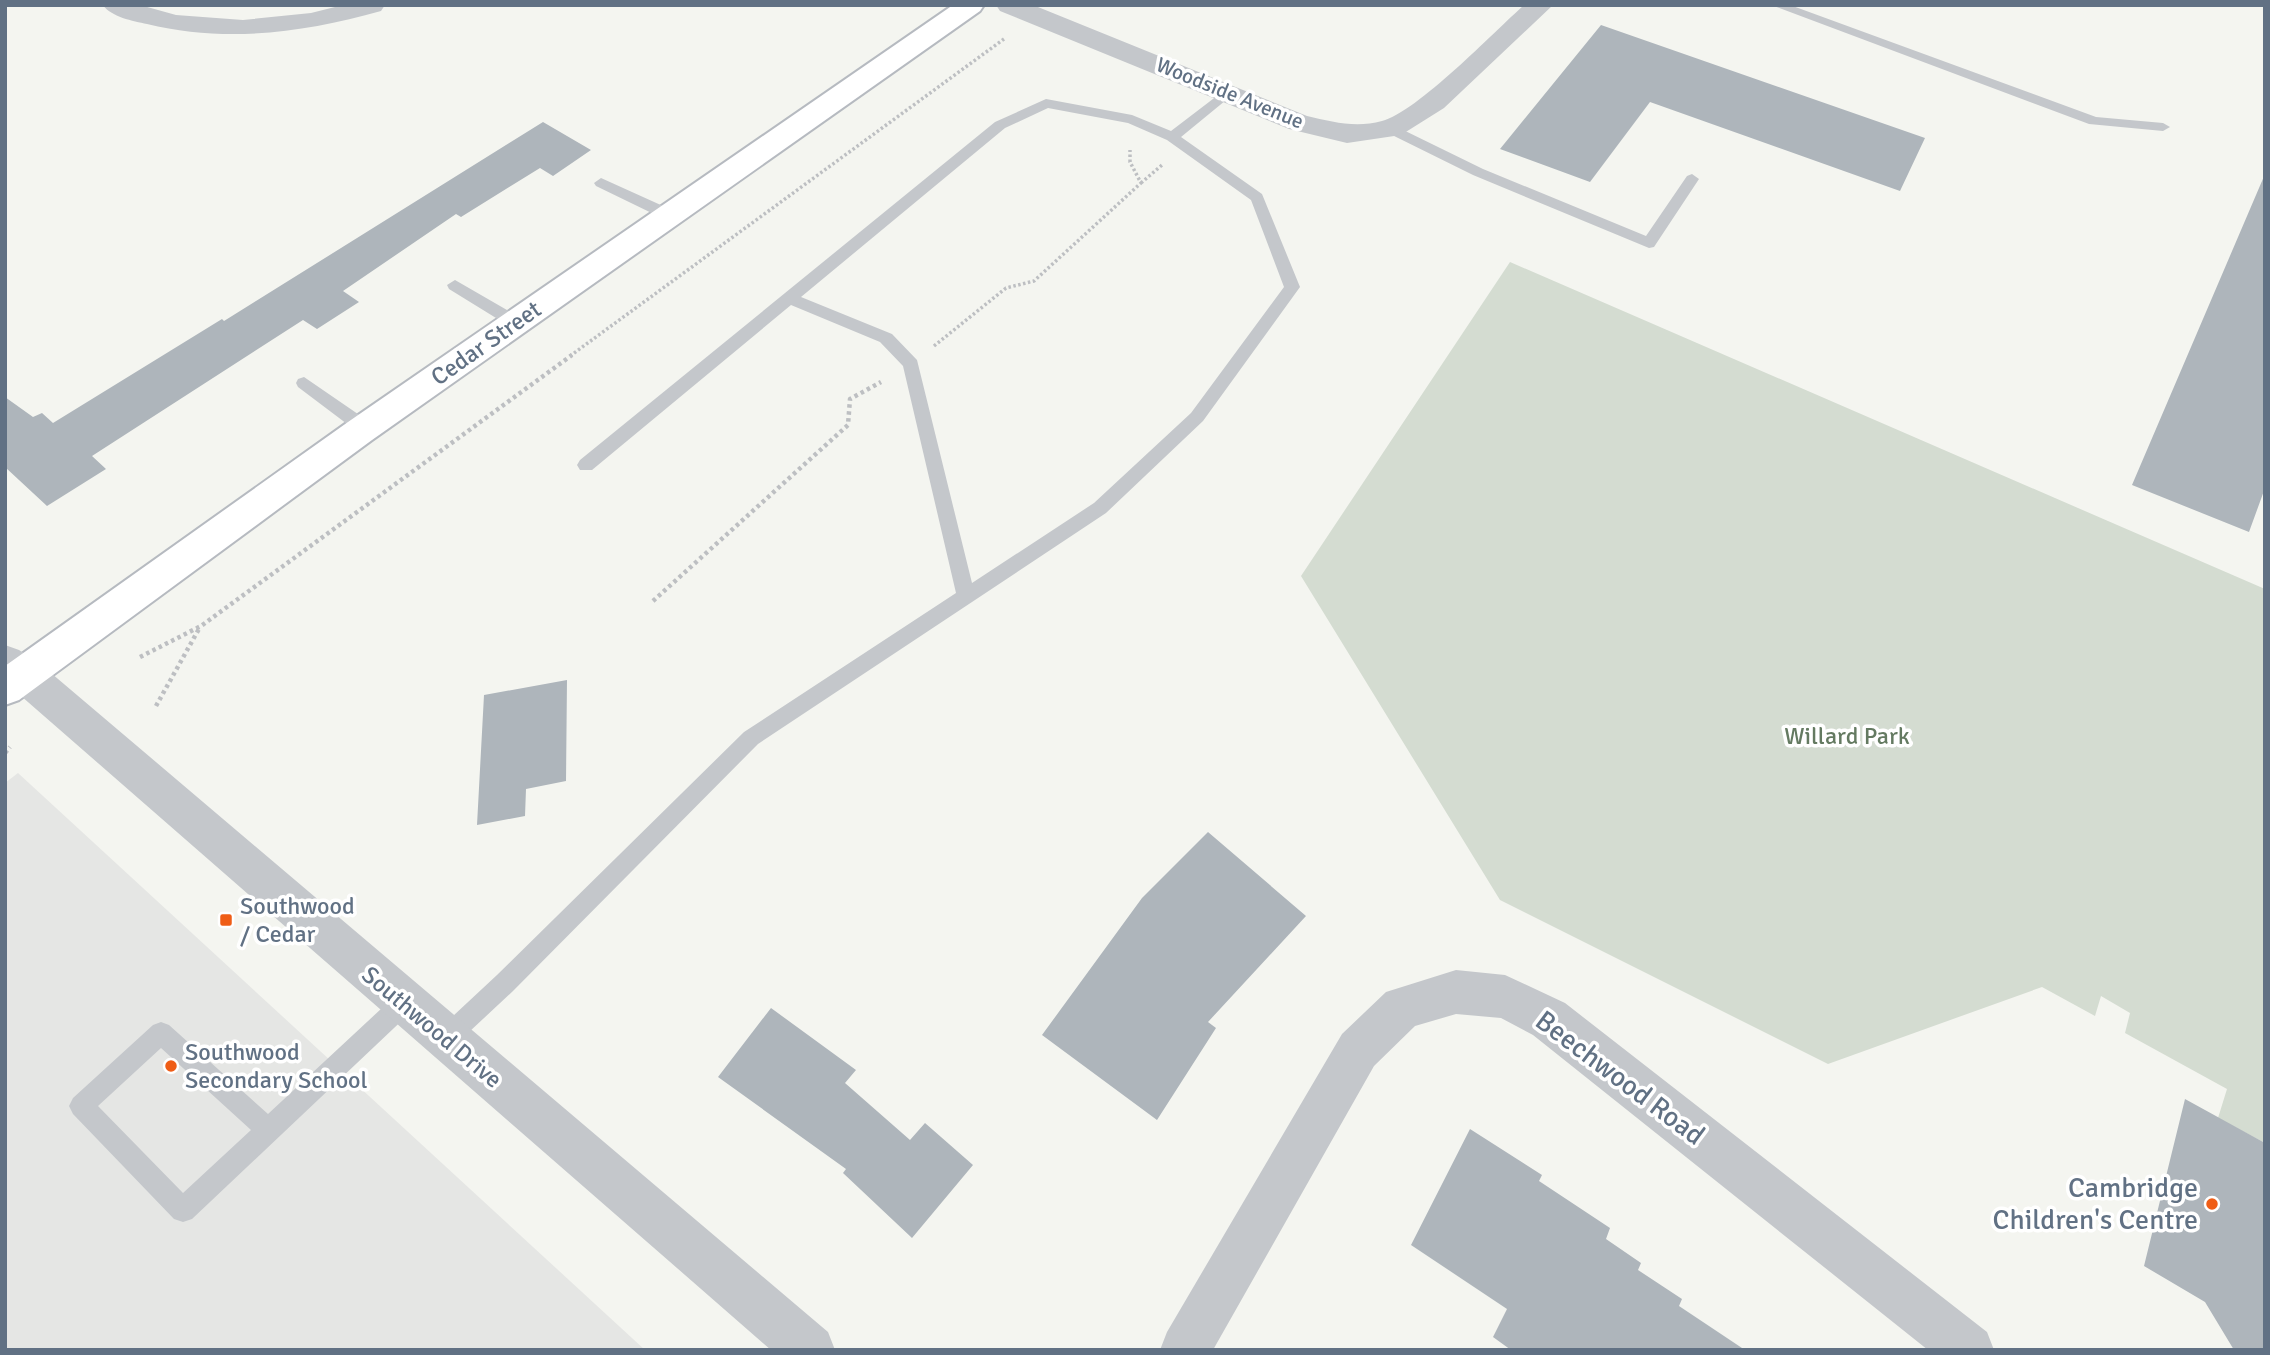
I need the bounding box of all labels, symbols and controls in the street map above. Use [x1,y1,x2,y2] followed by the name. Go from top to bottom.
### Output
[1152,52,1308,134] street label: Woodside Avenue
[425,294,547,392] street label: Cedar Street
[1784,721,1910,751] park label: Willard Park
[240,891,355,949] place label: Southwood / Cedar
[218,912,234,928] marker: Southwood / Cedar
[356,960,508,1094] street label: Southwood Drive
[1529,1003,1711,1153] street label: Beechwood Road
[185,1037,368,1095] place label: Southwood Secondary School
[163,1058,179,1074] marker: Southwood Secondary School
[1993,1171,2198,1237] place label: Cambridge Children's Centre
[2204,1196,2220,1212] marker: Cambridge Children's Centre

